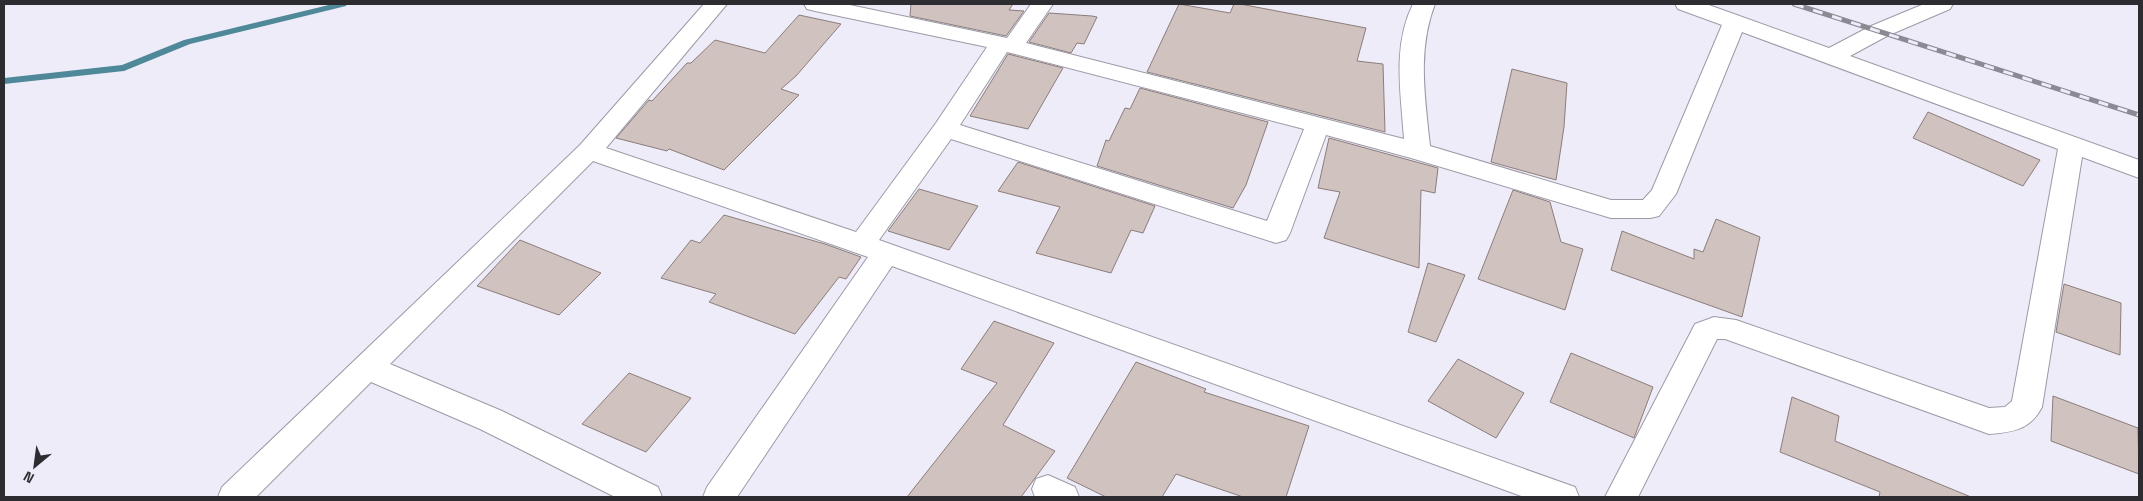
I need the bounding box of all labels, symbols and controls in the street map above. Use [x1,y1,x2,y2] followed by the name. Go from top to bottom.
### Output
[10,441,60,491] north arrow
[20,467,37,488] text: N

